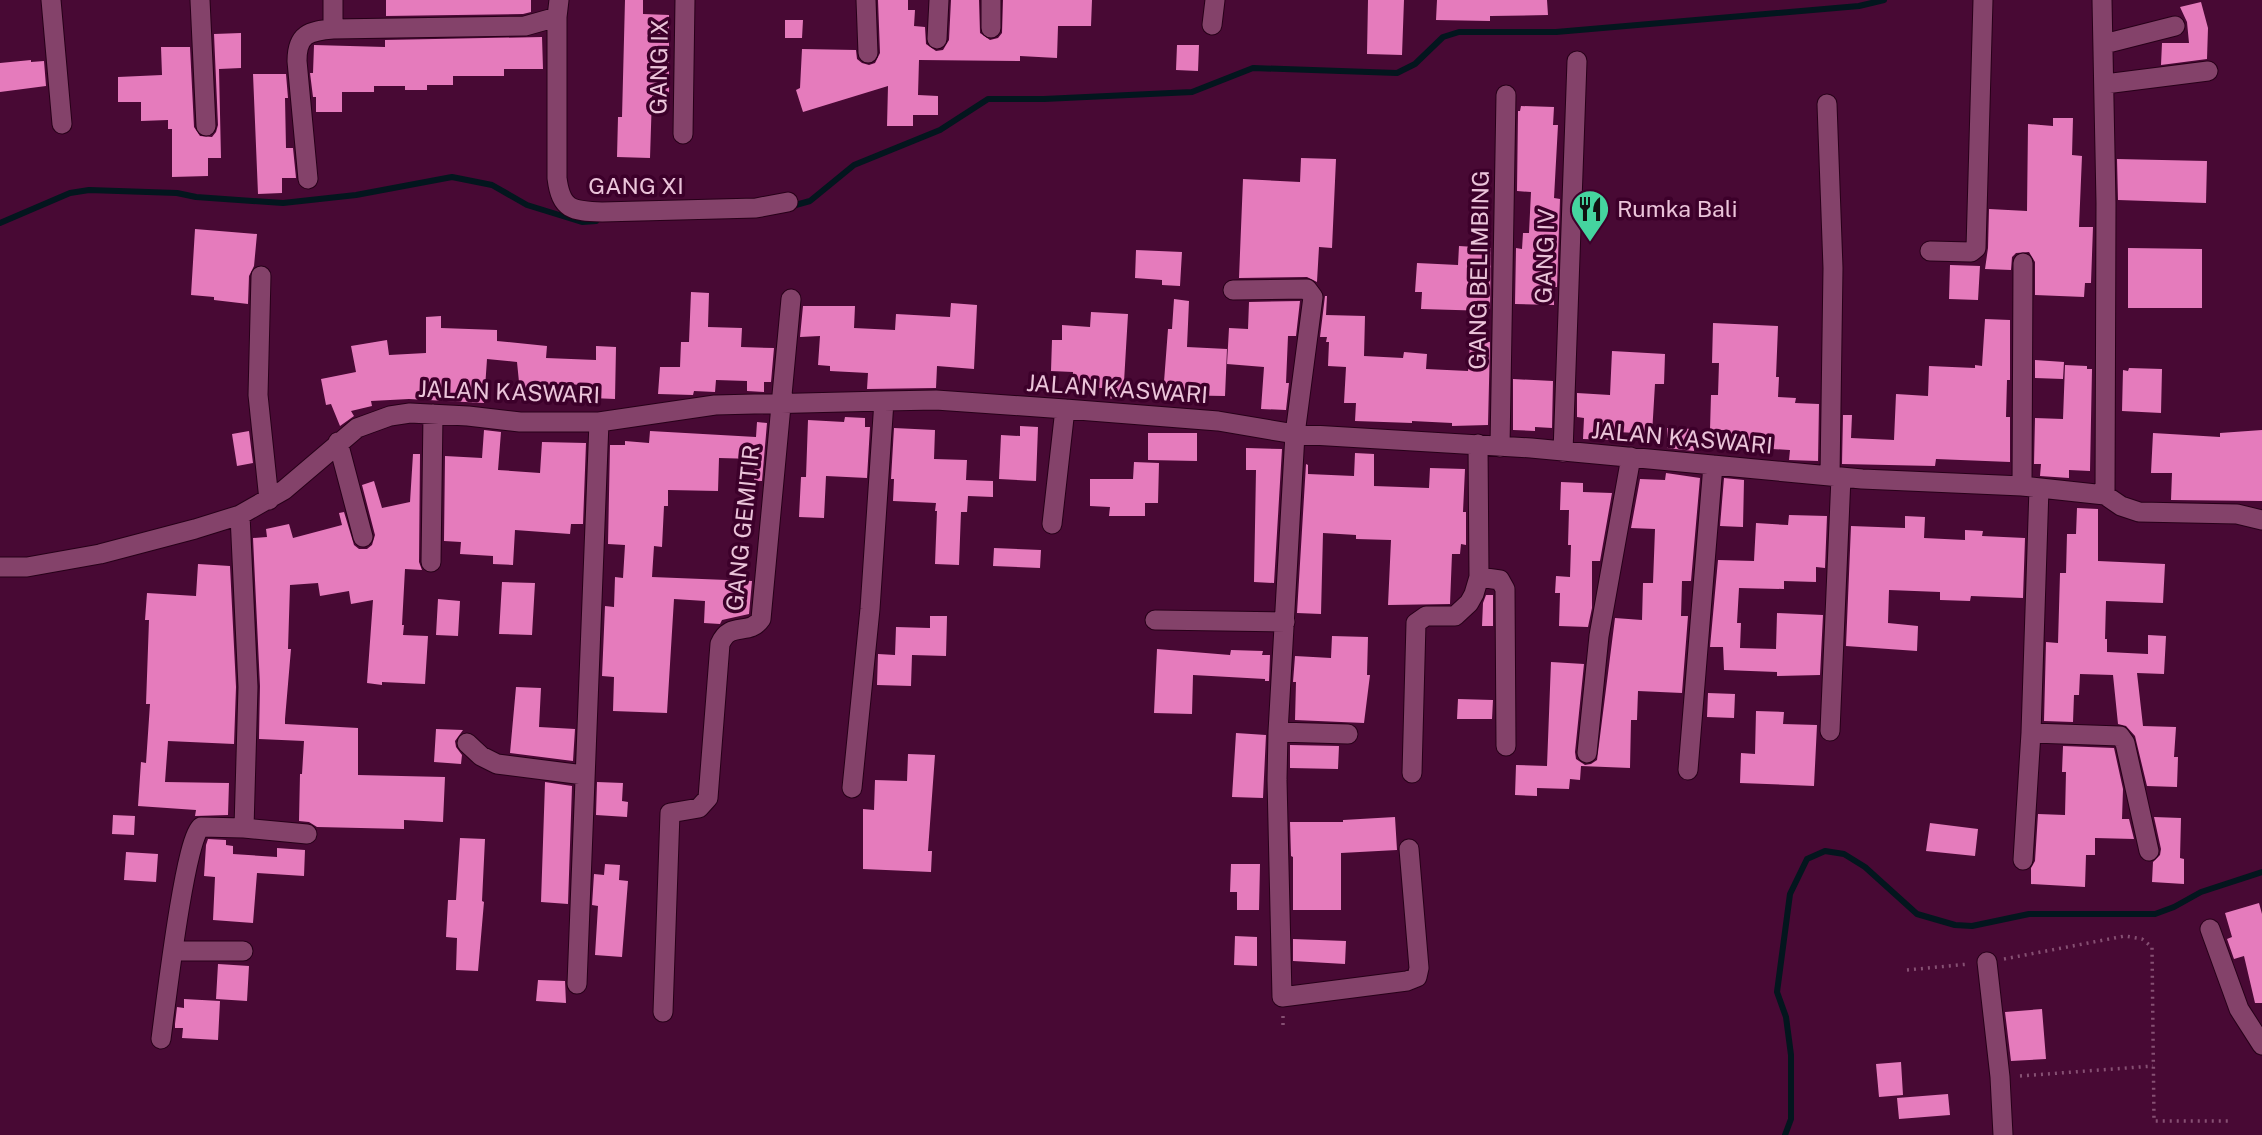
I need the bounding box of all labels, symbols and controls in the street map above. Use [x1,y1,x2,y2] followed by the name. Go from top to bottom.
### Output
[644,19,673,115] street label: GANG IX
[1463,170,1494,370] street label: GANG BELIMBING
[588,172,684,199] street label: GANG XI
[1569,188,1611,243] restaurant icon: Rumka Bali
[1617,195,1737,222] place label: Rumka Bali
[1529,208,1560,304] street label: GANG IV
[1025,369,1209,408] street label: JALAN KASWARI
[418,375,600,408] street label: JALAN KASWARI
[1590,416,1774,459] street label: JALAN KASWARI
[720,444,765,612] street label: GANG GEMITIR

